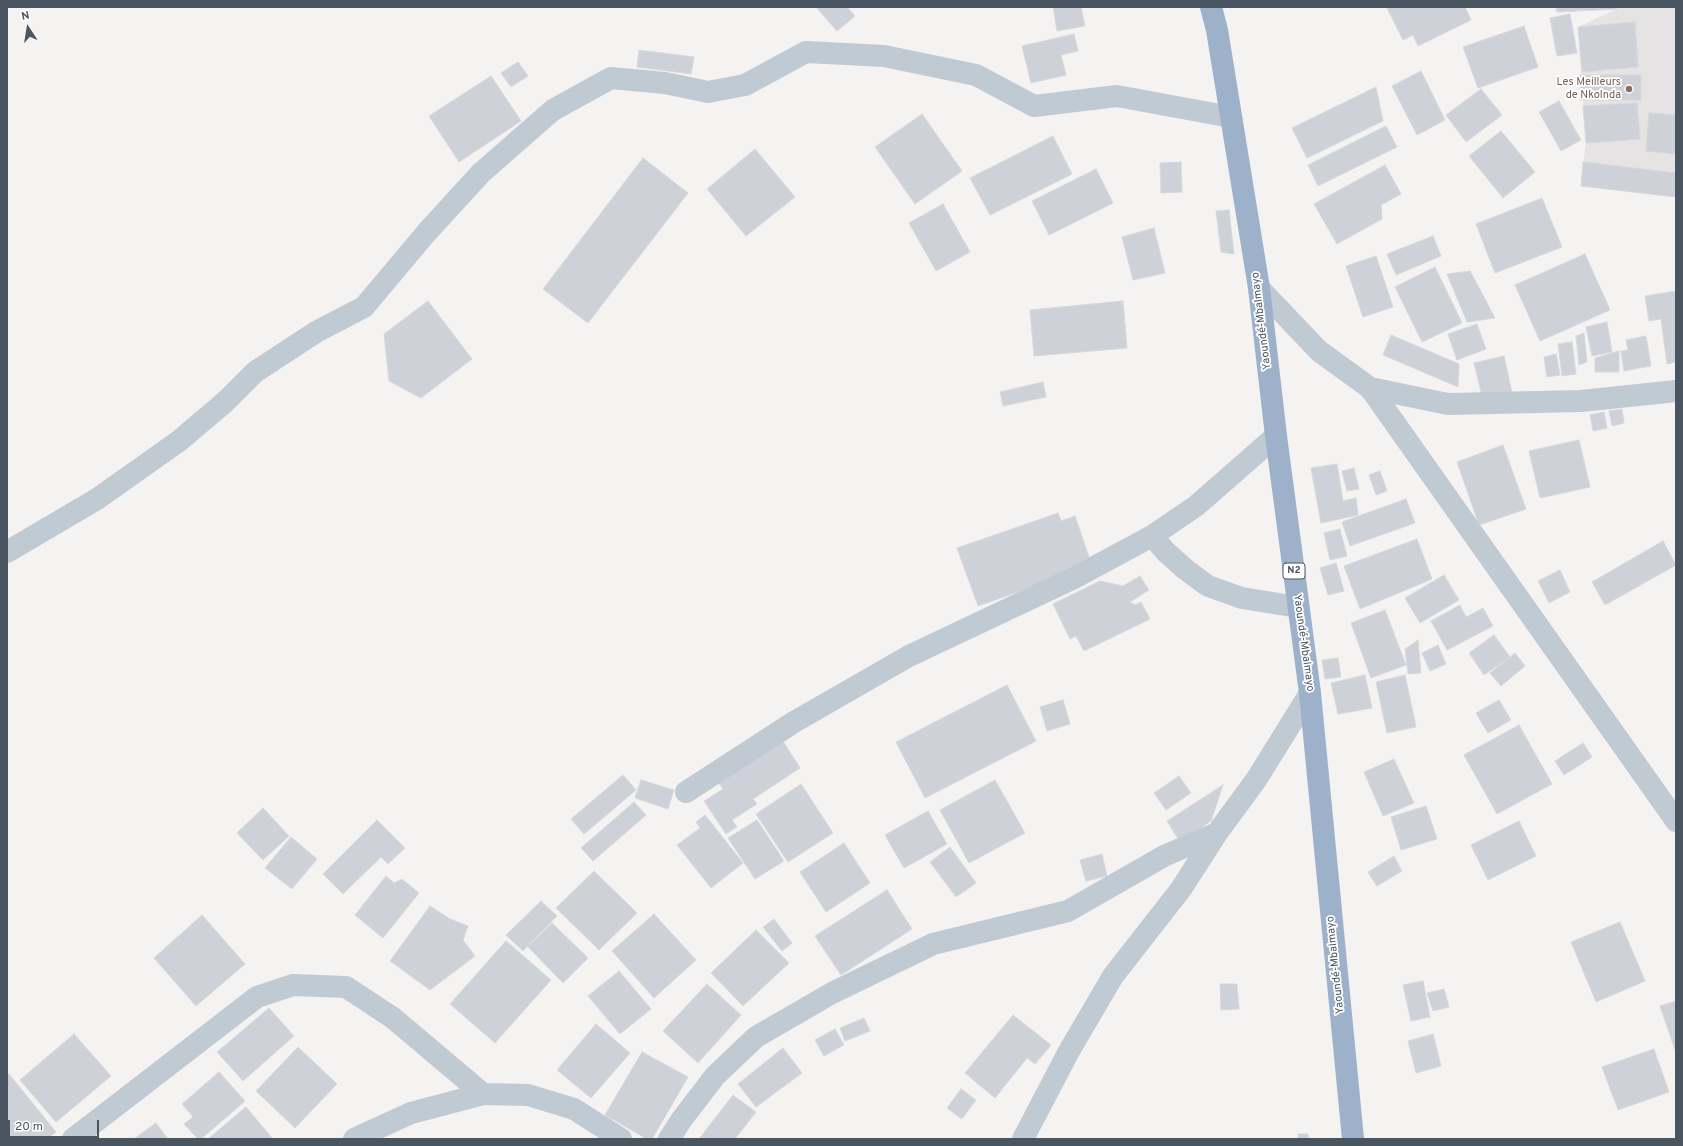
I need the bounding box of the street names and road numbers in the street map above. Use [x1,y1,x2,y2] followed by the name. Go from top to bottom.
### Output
[1249,271,1275,371] street label: Yaoundé-Mbalmayo
[1283,563,1305,579] road number: N2
[1290,593,1316,693] street label: Yaoundé-Mbalmayo
[1324,915,1348,1015] street label: Yaoundé-Mbalmayo

